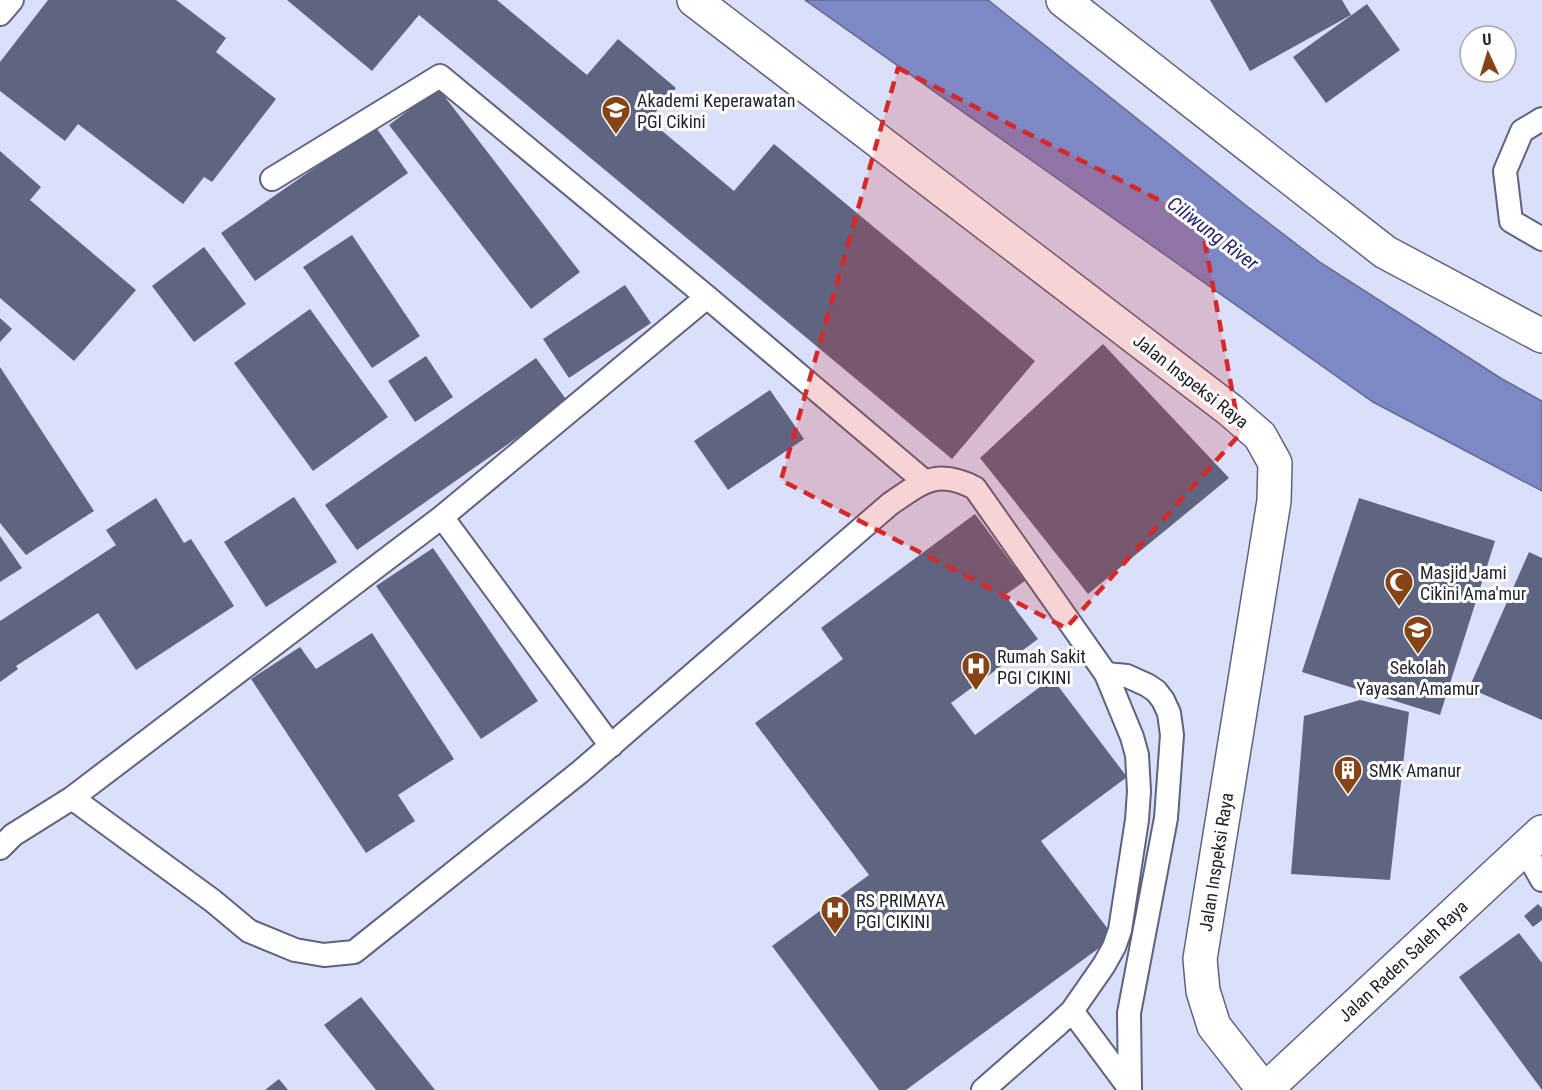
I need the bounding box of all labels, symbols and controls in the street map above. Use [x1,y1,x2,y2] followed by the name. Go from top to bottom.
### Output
[1458,24,1518,84] north arrow
[1482,30,1492,49] text: U
[637,90,795,132] place label: Akademi Keperawatan PGI Cikini
[600,94,632,136] school or university icon: Akademi Keperawatan PGI Cikini
[1163,191,1264,276] water label: Ciliwung River
[1129,330,1253,432] street label: Jalan Inspeksi Raya
[1420,562,1527,604] place label: Masjid Jami Cikini Ama'mur
[1383,566,1415,608] mosque icon: Masjid Jami Cikini Ama'mur
[1402,614,1434,656] school or university icon: Sekolah Yayasan Amamur
[997,646,1086,688] place label: Rumah Sakit PGI CIKINI
[960,650,992,692] hospital icon: Rumah Sakit PGI CIKINI
[1356,657,1480,699] place label: Sekolah Yayasan Amamur
[1332,754,1364,796] building icon: SMK Amanur
[1369,760,1462,781] place label: SMK Amanur
[1195,791,1237,933] street label: Jalan Inspeksi Raya
[856,890,946,932] place label: RS PRIMAYA PGI CIKINI
[819,894,851,936] hospital icon: RS PRIMAYA PGI CIKINI
[1334,896,1472,1026] street label: Jalan Raden Saleh Raya

